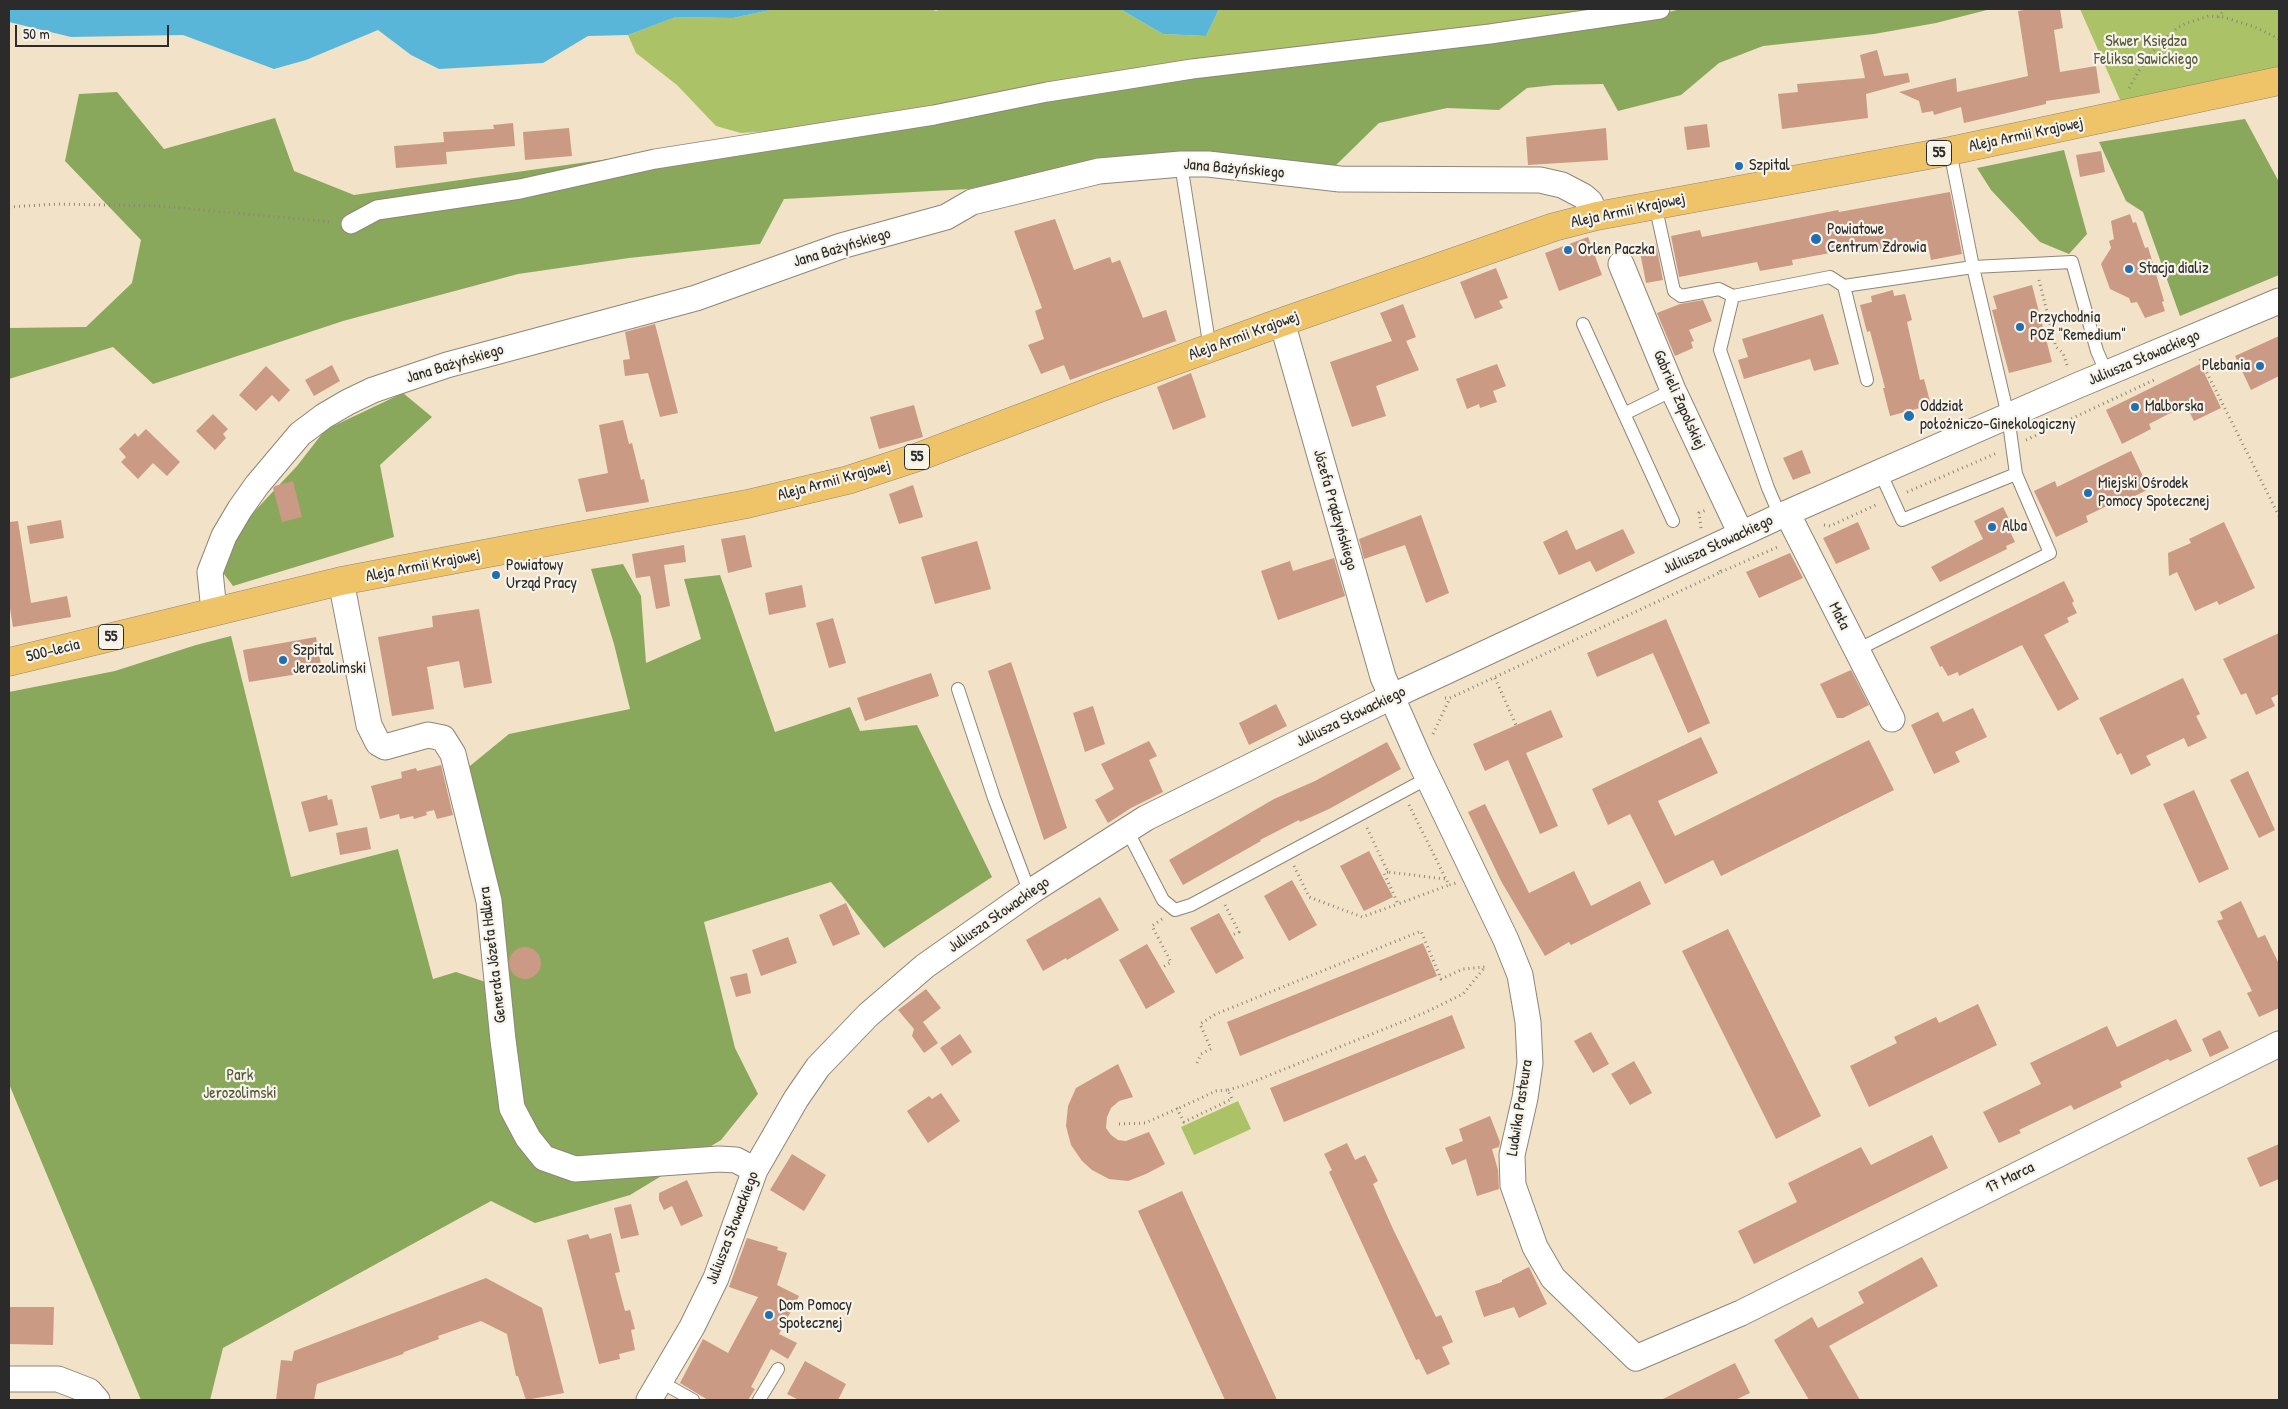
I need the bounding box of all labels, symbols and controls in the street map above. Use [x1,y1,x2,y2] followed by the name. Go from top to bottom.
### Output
[18,15,171,47] scale bar
[23,23,50,44] text: 50 m
[2094,32,2198,70] park label: Skwer Księdza Feliksa Sawickiego
[1967,114,2085,156] street label: Aleja Armii Krajowej
[1926,140,1952,166] road number: 55
[1183,155,1285,183] street label: Jana Bażyńskiego
[1749,156,1790,176] place label: Szpital
[1733,160,1745,172] marker: Szpital
[1569,190,1687,232] street label: Aleja Armii Krajowej
[1827,220,1926,258] place label: Powiatowe Centrum Zdrowia
[791,224,893,272] street label: Jana Bażyńskiego
[1809,232,1823,246] marker: Powiatowe Centrum Zdrowia
[1578,240,1655,260] place label: Orlen Paczka
[1562,244,1574,256] marker: Orlen Paczka
[2139,259,2209,279] place label: Stacja dializ
[2123,263,2135,275] marker: Stacja dializ
[1186,307,1302,365] street label: Aleja Armii Krajowej
[2030,308,2126,346] place label: Przychodnia POZ "Remedium"
[2014,321,2026,333] marker: Przychodnia POZ "Remedium"
[2085,326,2203,390] street label: Juliusza Słowackiego
[404,340,506,388] street label: Jana Bażyńskiego
[1649,347,1709,453] street label: Gabrieli Zapolskiej
[2202,356,2250,376] place label: Plebania
[2254,360,2266,372] marker: Plebania
[1920,397,2076,435] place label: Oddział położniczo-Ginekologiczny
[2145,397,2203,417] place label: Malborska
[2129,401,2141,413] marker: Malborska
[1902,409,1916,423] marker: Oddział położniczo-Ginekologiczny
[904,444,930,470] road number: 55
[1309,447,1361,573] street label: Józefa Prądzyńskiego
[775,457,893,505] street label: Aleja Armii Krajowej
[2098,474,2210,512] place label: Miejski Ośrodek Pomocy Społecznej
[2082,487,2094,499] marker: Miejski Ośrodek Pomocy Społecznej
[1660,511,1776,579] street label: Juliusza Słowackiego
[2002,517,2027,537] place label: Alba
[1986,521,1998,533] marker: Alba
[364,545,482,587] street label: Aleja Armii Krajowej
[506,556,577,594] place label: Powiatowy Urząd Pracy
[490,569,502,581] marker: Powiatowy Urząd Pracy
[1824,599,1854,633] street label: Mała
[98,624,124,650] road number: 55
[24,635,82,667] street label: 500-lecia
[293,641,366,679] place label: Szpital Jerozolimski
[277,654,289,666] marker: Szpital Jerozolimski
[1293,682,1409,752] street label: Juliusza Słowackiego
[945,873,1053,957] street label: Juliusza Słowackiego
[475,886,511,1024] street label: Generała Józefa Hallera
[1503,1059,1537,1157] street label: Ludwika Pasteura
[203,1066,277,1104] park label: Park Jerozolimski
[1982,1158,2038,1198] street label: 17 Marca
[703,1169,763,1287] street label: Juliusza Słowackiego
[779,1296,852,1334] place label: Dom Pomocy Społecznej
[763,1309,775,1321] marker: Dom Pomocy Społecznej

